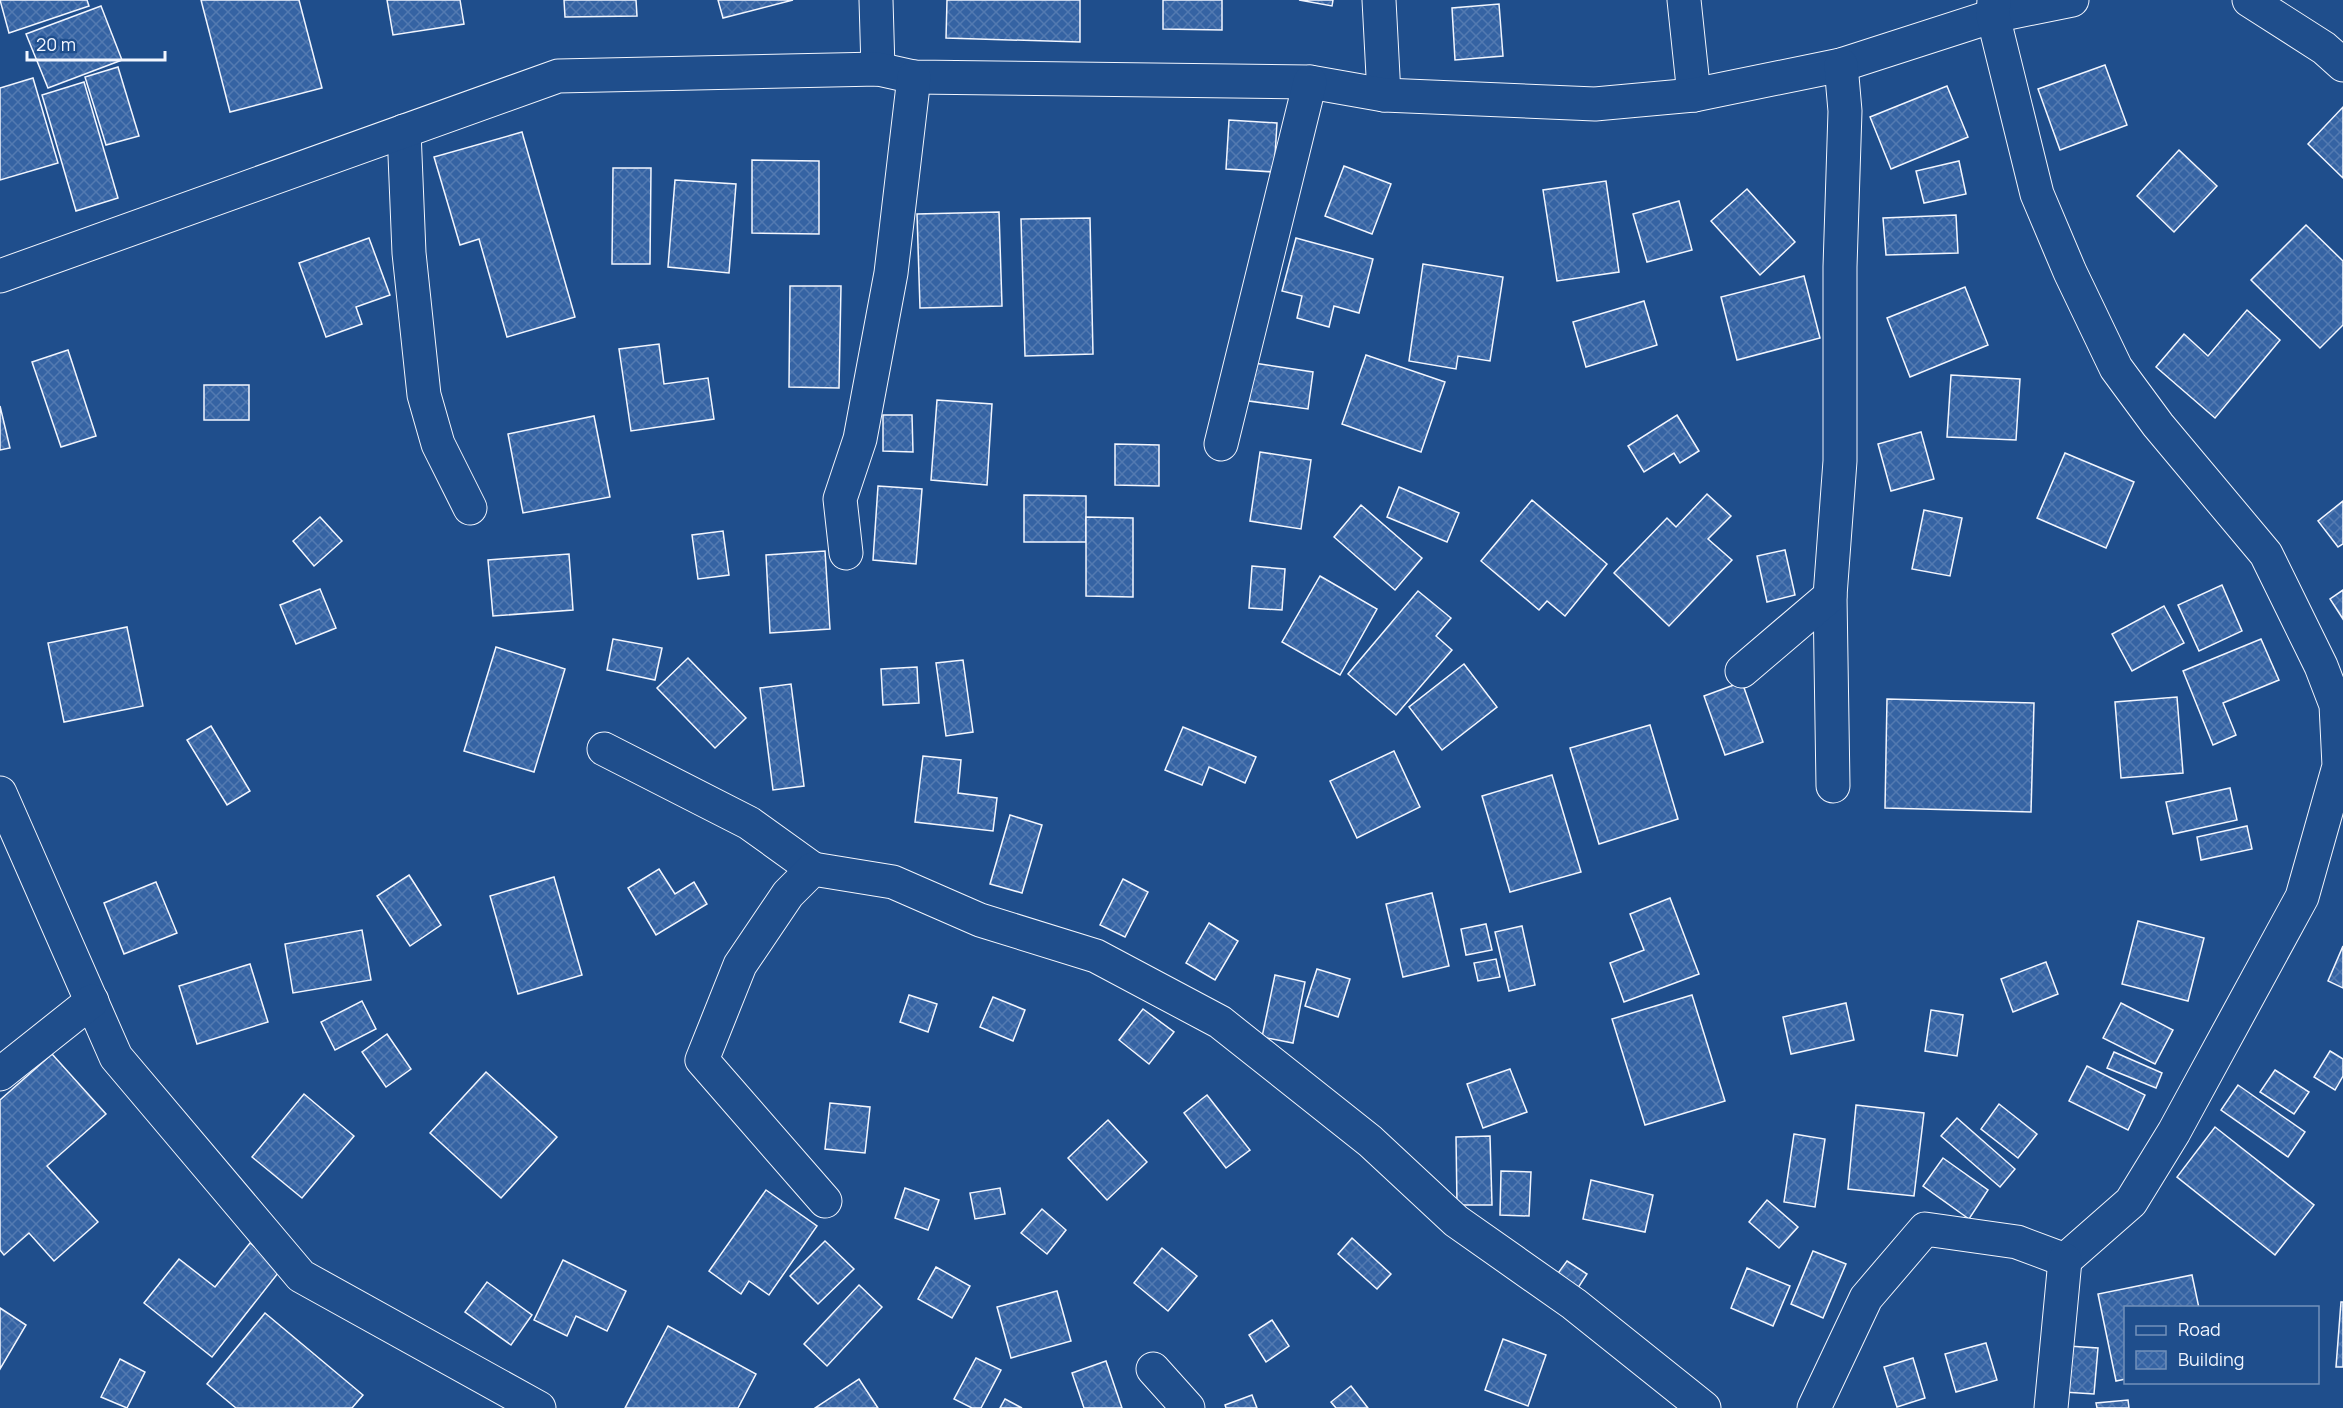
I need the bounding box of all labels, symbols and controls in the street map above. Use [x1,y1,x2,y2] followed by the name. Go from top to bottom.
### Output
[27,24,165,62] scale bar
[36,32,76,56] text: 20 m
[2124,1306,2319,1384] legend
[2178,1317,2221,1341] text: Road
[2178,1347,2244,1371] text: Building

